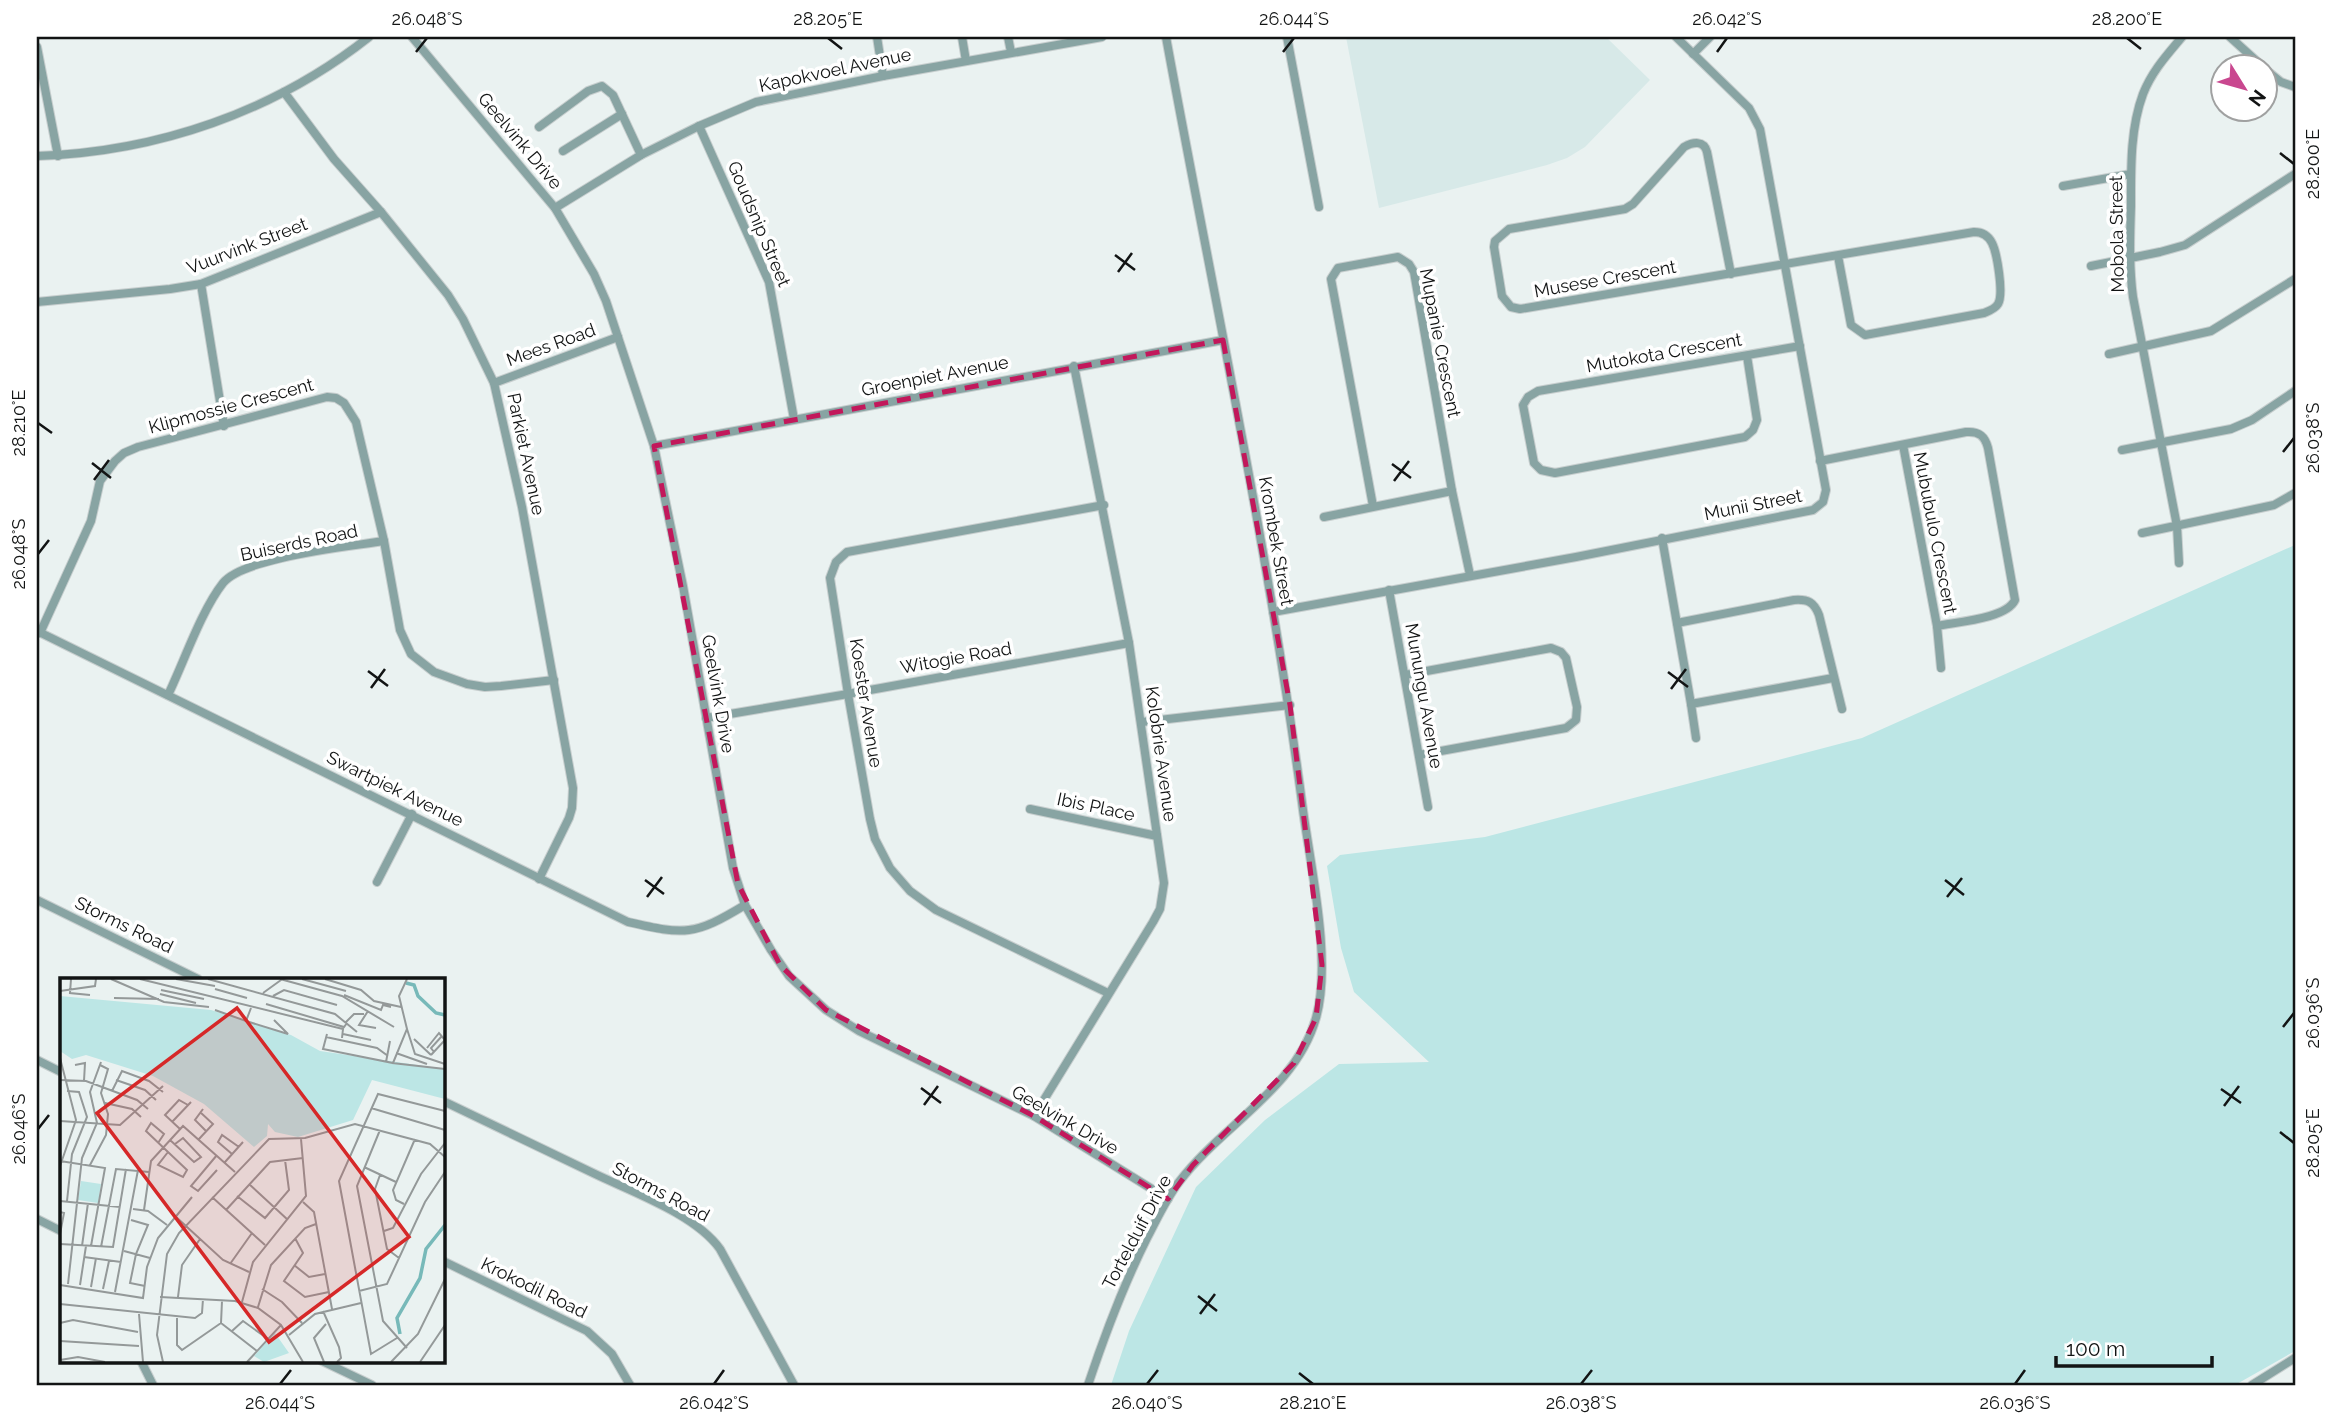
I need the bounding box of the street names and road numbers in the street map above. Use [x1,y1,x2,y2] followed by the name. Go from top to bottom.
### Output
[757,43,913,96] street label: Kapokvoel Avenue
[474,88,567,194] street label: Geelvink Drive
[724,158,795,290] street label: Goudsnip Street
[2105,175,2128,293] street label: Mobola Street
[184,213,310,278] street label: Vuurvink Street
[1532,256,1678,301] street label: Musese Crescent
[1416,267,1465,419] street label: Mupanie Crescent
[503,319,598,370] street label: Mees Road
[1585,328,1743,377] street label: Mutokota Crescent
[860,351,1011,400] street label: Groenpiet Avenue
[146,373,316,438] street label: Klipmossie Crescent
[503,391,550,517] street label: Parkiet Avenue
[1909,450,1962,616] street label: Mububulo Crescent
[1255,475,1298,607] street label: Krombek Street
[1702,485,1804,524] street label: Munii Street
[238,520,360,565] street label: Buiserds Road
[1401,622,1448,771] street label: Munungu Avenue
[698,633,739,755] street label: Geelvink Drive
[846,637,887,769] street label: Koester Avenue
[899,637,1013,678] street label: Witogie Road
[1142,685,1181,823] street label: Kolobrie Avenue
[323,746,467,831] street label: Swartpiek Avenue
[1055,788,1137,825] street label: Ibis Place
[72,892,177,957] street label: Storms Road
[1008,1081,1123,1159] street label: Geelvink Drive
[609,1157,713,1226] street label: Storms Road
[1098,1171,1176,1292] street label: Tortelduif Drive
[478,1253,591,1322] street label: Krokodil Road

